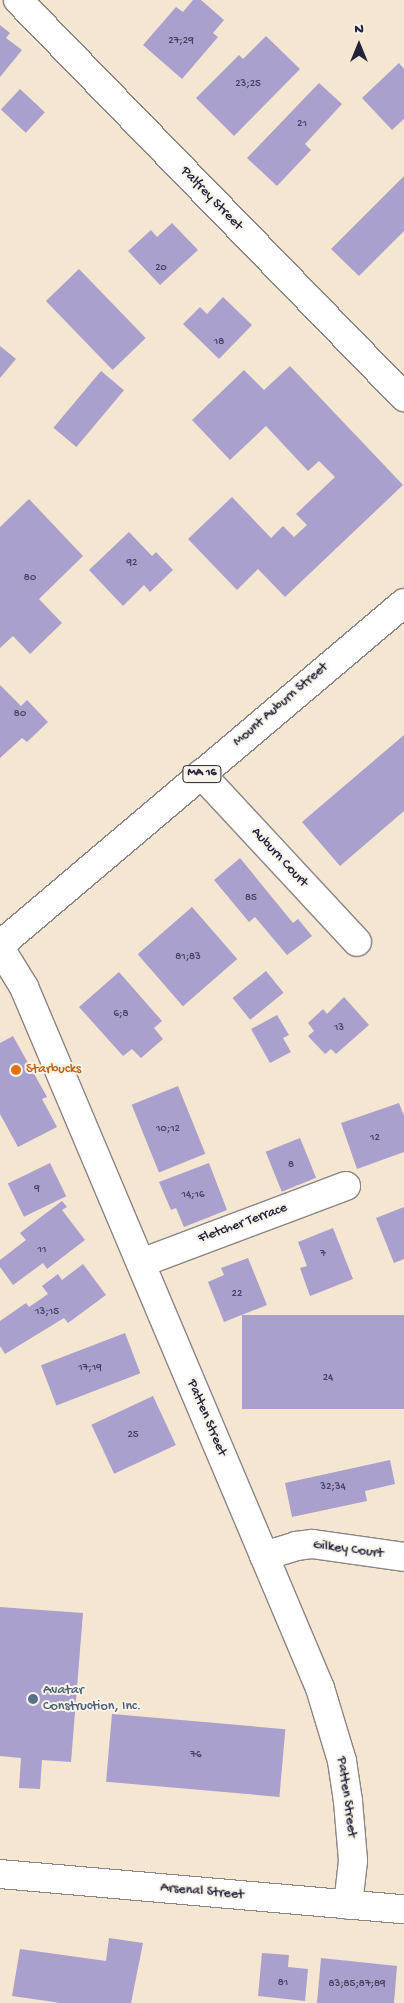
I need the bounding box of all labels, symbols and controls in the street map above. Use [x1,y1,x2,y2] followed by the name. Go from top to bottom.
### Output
[334,20,384,70] north arrow
[354,21,364,38] text: N
[168,34,194,48] house number: 27;29
[235,77,261,91] house number: 23;25
[297,117,307,131] house number: 21
[176,163,246,235] street label: Palfrey Street
[155,261,167,275] house number: 20
[214,335,224,349] house number: 18
[127,556,137,570] house number: 92
[24,571,36,585] house number: 80
[230,659,332,751] street label: Mount Auburn Street
[14,707,26,721] house number: 80
[182,764,222,784] road number: MA 16
[247,825,311,891] street label: Auburn Court
[245,891,257,905] house number: 85
[175,950,201,964] house number: 81;83
[113,1007,129,1021] house number: 6;8
[334,1021,344,1035] house number: 13
[26,1062,81,1078] place label: Starbucks
[10,1064,22,1076] marker: Starbucks
[156,1122,180,1136] house number: 10;12
[370,1131,380,1145] house number: 12
[288,1158,294,1172] house number: 8
[34,1182,40,1196] house number: 9
[181,1188,205,1202] house number: 14;16
[196,1200,290,1248] street label: Fletcher Terrace
[38,1243,46,1257] house number: 11
[320,1247,326,1261] house number: 7
[232,1287,242,1301] house number: 22
[35,1305,59,1319] house number: 13;15
[78,1361,102,1375] house number: 17;19
[323,1371,333,1385] house number: 24
[182,1377,230,1459] street label: Patten Street
[127,1428,139,1442] house number: 25
[320,1480,346,1494] house number: 32;34
[312,1537,384,1563] street label: Gilkey Court
[43,1683,141,1715] place label: Avatar Construction, Inc.
[27,1693,39,1705] marker: Avatar Construction, Inc.
[190,1748,202,1762] house number: 76
[332,1756,360,1838] street label: Patten Street
[160,1880,244,1904] street label: Arsenal Street
[278,1976,288,1990] house number: 81
[328,1977,386,1991] house number: 83;85;87;89

